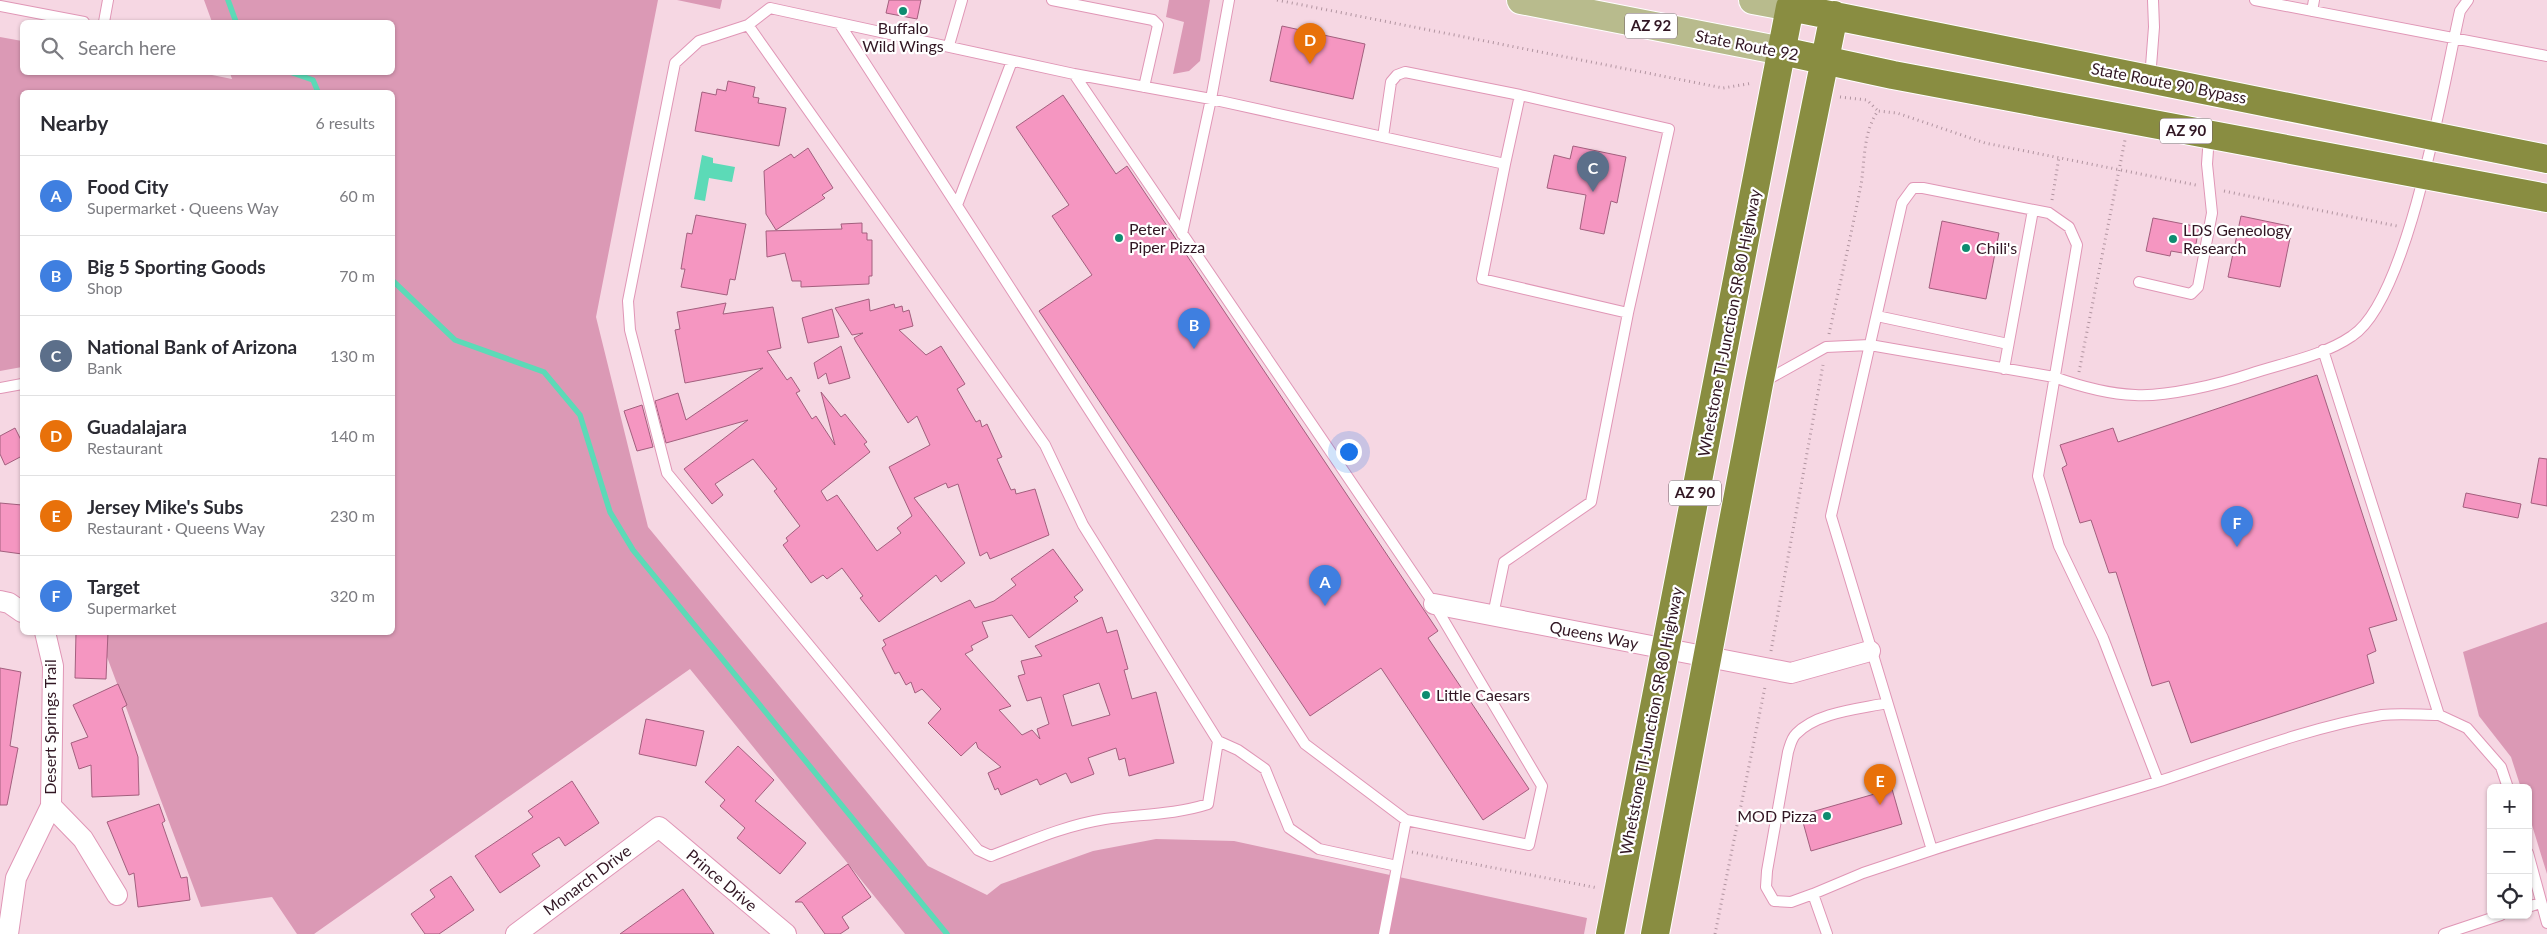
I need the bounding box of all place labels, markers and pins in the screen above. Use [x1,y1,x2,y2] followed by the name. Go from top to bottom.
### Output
[897,5,909,17] marker: Buffalo Wild Wings
[862,18,944,55] place label: Buffalo Wild Wings
[1294,23,1326,64] pin: D
[1577,151,1609,192] pin: C
[1129,219,1205,256] place label: Peter Piper Pizza
[2183,220,2293,257] place label: LDS Geneology Research
[1113,232,1125,244] marker: Peter Piper Pizza
[2167,233,2179,245] marker: LDS Geneology Research
[1976,238,2017,257] place label: Chili's
[1960,242,1972,254] marker: Chili's
[1178,308,1210,349] pin: B
[2221,506,2253,547] pin: F
[1309,565,1341,606] pin: A
[1436,685,1530,704] place label: Little Caesars
[1420,689,1432,701] marker: Little Caesars
[1864,764,1896,805] pin: E
[1737,806,1817,825] place label: MOD Pizza
[1821,810,1833,822] marker: MOD Pizza

